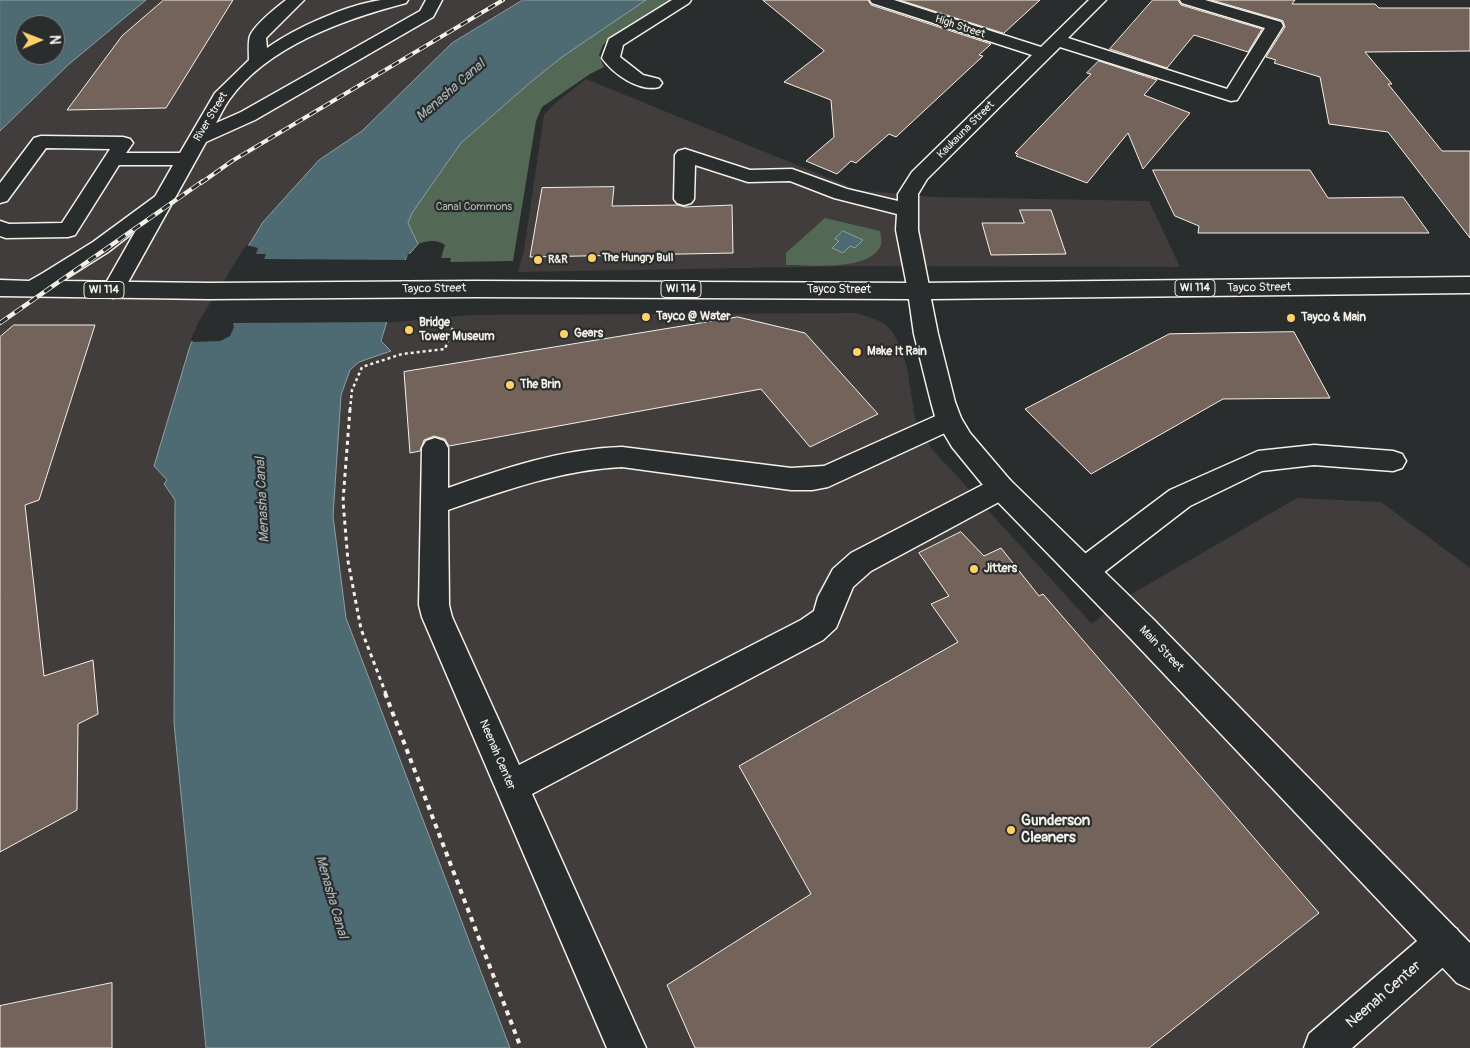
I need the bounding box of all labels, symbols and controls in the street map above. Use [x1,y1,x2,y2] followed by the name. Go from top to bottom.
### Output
[933,13,987,41] street label: High Street
[15,15,65,65] north arrow
[46,35,63,45] text: N
[413,56,489,126] water label: Menasha Canal
[191,90,231,144] street label: River Street
[935,99,997,161] street label: Kaukauna Street
[436,200,512,214] park label: Canal Commons
[602,251,673,265] place label: The Hungry Bull
[586,252,598,264] marker: The Hungry Bull
[548,253,568,267] place label: R&R
[532,254,544,266] marker: R&R
[661,280,701,298] road number: WI 114
[1175,280,1215,296] road number: WI 114
[1227,280,1291,296] street label: Tayco Street
[402,281,466,297] street label: Tayco Street
[84,282,124,298] road number: WI 114
[807,283,871,297] street label: Tayco Street
[656,310,730,324] place label: Tayco @ Water
[640,311,652,323] marker: Tayco @ Water
[1301,311,1366,325] place label: Tayco & Main
[1285,312,1297,324] marker: Tayco & Main
[419,316,495,344] place label: Bridge Tower Museum
[403,324,415,336] marker: Bridge Tower Museum
[574,327,603,341] place label: Gears
[558,328,570,340] marker: Gears
[867,345,927,359] place label: Make It Rain
[851,346,863,358] marker: Make It Rain
[520,378,561,392] place label: The Brin
[504,379,516,391] marker: The Brin
[252,457,274,543] water label: Menasha Canal
[984,562,1017,576] place label: Jitters
[968,563,980,575] marker: Jitters
[1136,623,1186,675] street label: Main Street
[476,718,518,792] street label: Neenah Center
[1021,812,1090,847] place label: Gunderson Cleaners
[1005,824,1017,836] marker: Gunderson Cleaners
[311,853,351,941] water label: Menasha Canal
[1343,957,1425,1033] street label: Neenah Center

